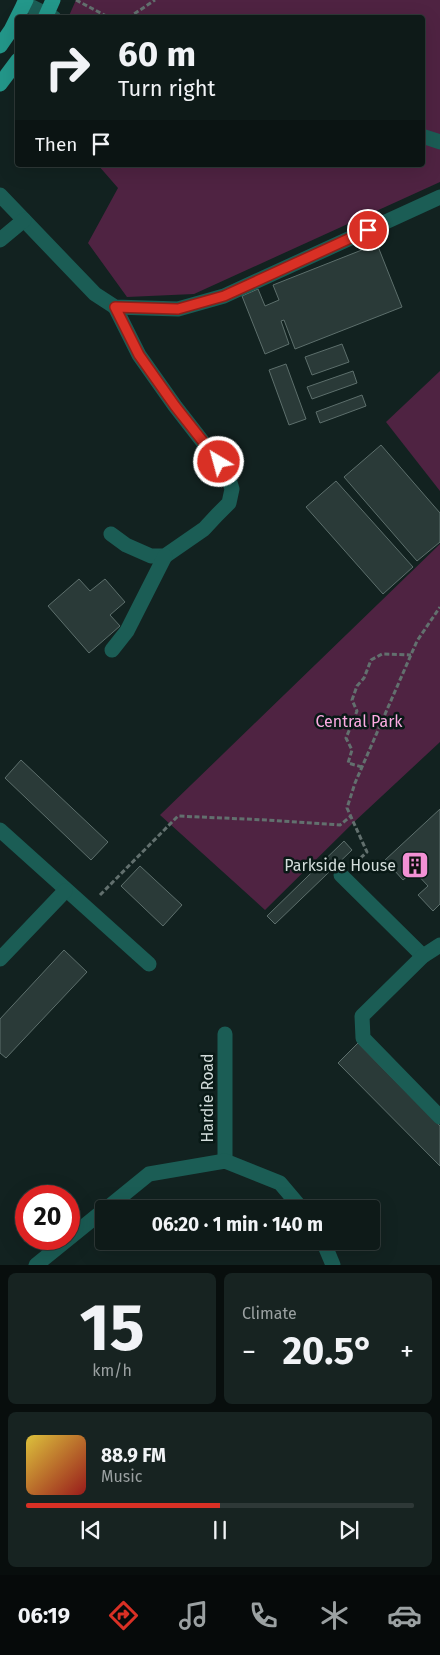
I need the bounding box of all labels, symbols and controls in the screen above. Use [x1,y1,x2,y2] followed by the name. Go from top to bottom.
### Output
[118,33,196,75] text: 60 m
[35,35,100,100] icon: right
[118,75,215,102] text: Turn right
[87,130,115,158] icon: arrive
[35,133,77,156] text: Then
[347,209,389,251] pin
[354,216,382,244] icon: arrive
[192,435,244,487] position arrow
[315,712,403,731] park label: Central Park
[400,850,430,880] building icon: Parkside House
[284,856,396,875] place label: Parkside House
[198,1053,217,1143] street label: Hardie Road
[15,1185,80,1250] speed limit sign: 20
[152,1213,323,1236] text: 06:20 · 1 min · 140 m
[79,1289,145,1367] text: 15
[242,1304,297,1323] text: Climate
[282,1328,374,1374] text: 20.5°
[242,1335,256,1368] text: −
[400,1335,414,1368] text: +
[92,1361,132,1380] text: km/h
[101,1444,166,1467] text: 88.9 FM
[101,1467,142,1486] text: Music
[77,1516,105,1544] icon: previous
[206,1516,234,1544] icon: pause
[335,1516,363,1544] icon: next
[106,1598,141,1633] icon: directions
[176,1598,211,1633] icon: music
[246,1598,281,1633] icon: phone
[317,1598,352,1633] icon: climate
[387,1598,422,1633] icon: car
[18,1602,70,1629] text: 06:19

